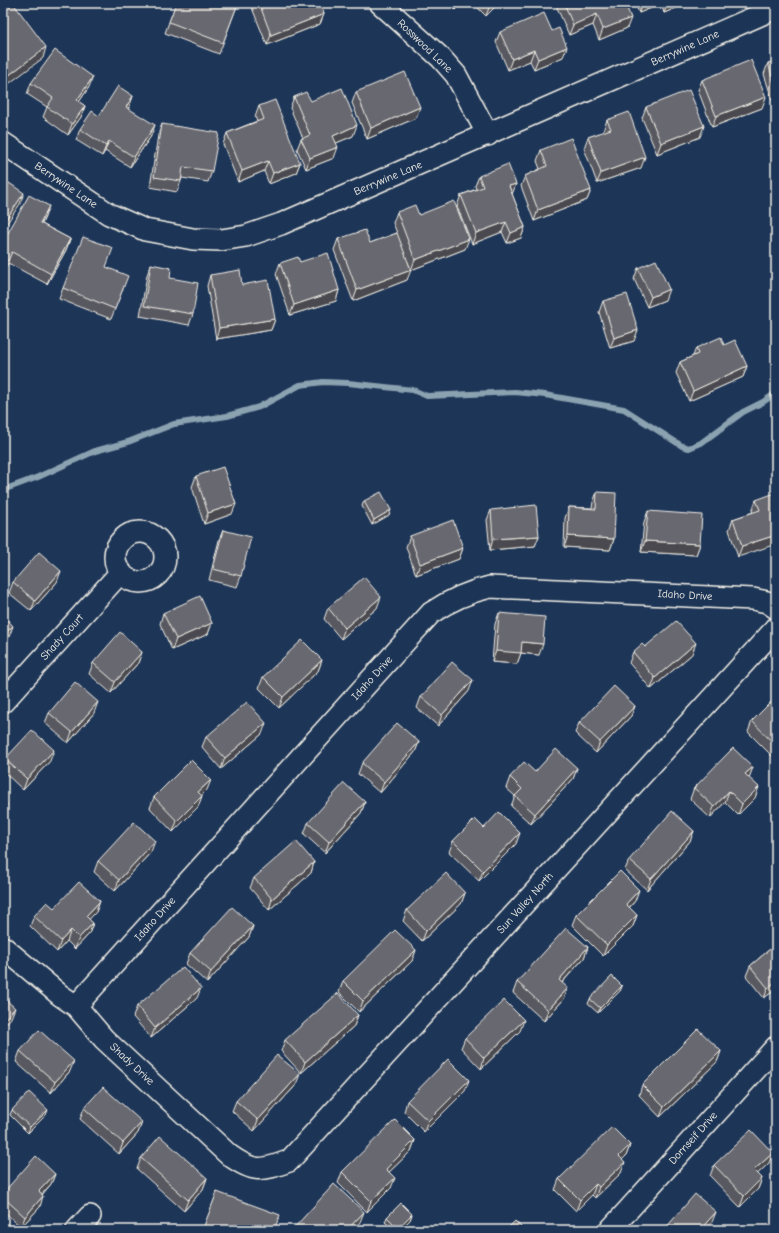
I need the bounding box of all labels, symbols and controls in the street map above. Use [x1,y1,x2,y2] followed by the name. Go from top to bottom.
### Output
[395,17,456,76] street label: Rosswood Lane
[649,27,721,69] street label: Berrywine Lane
[352,158,425,198] street label: Berrywine Lane
[32,159,100,211] street label: Berrywine Lane
[657,587,713,603] street label: Idaho Drive
[38,611,87,663] street label: Shady Court
[349,653,396,703] street label: Idaho Drive
[494,870,556,936] street label: Sun Valley North
[132,894,179,944] street label: Idaho Drive
[107,1040,157,1088] street label: Shady Drive
[666,1109,720,1167] street label: Dornseif Drive

